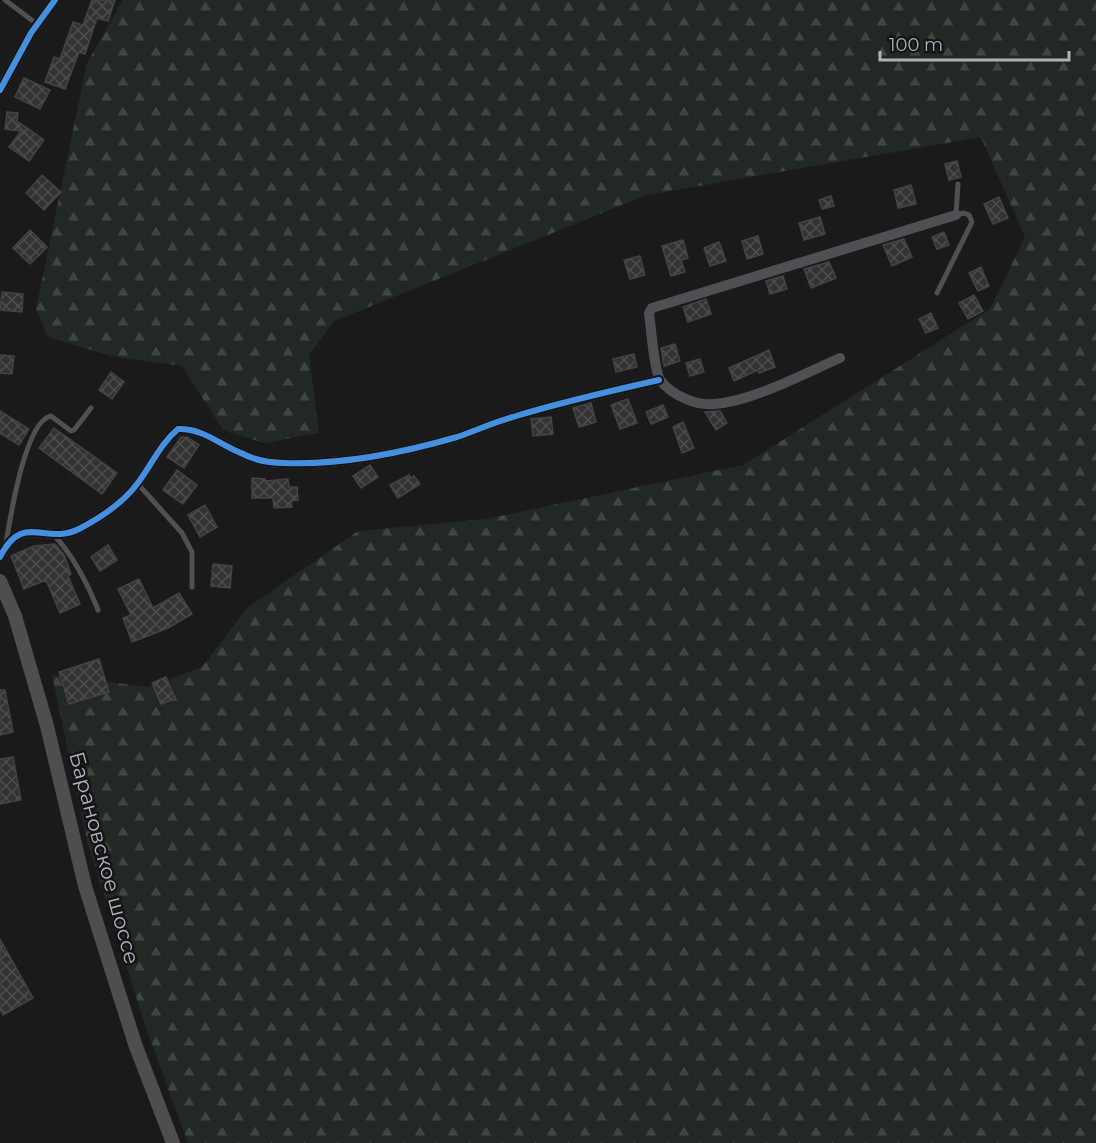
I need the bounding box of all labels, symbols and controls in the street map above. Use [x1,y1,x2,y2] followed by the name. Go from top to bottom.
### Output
[880,24,1069,62] scale bar
[889,34,943,56] text: 100 m
[64,749,145,967] street label: Барановское шоссе

